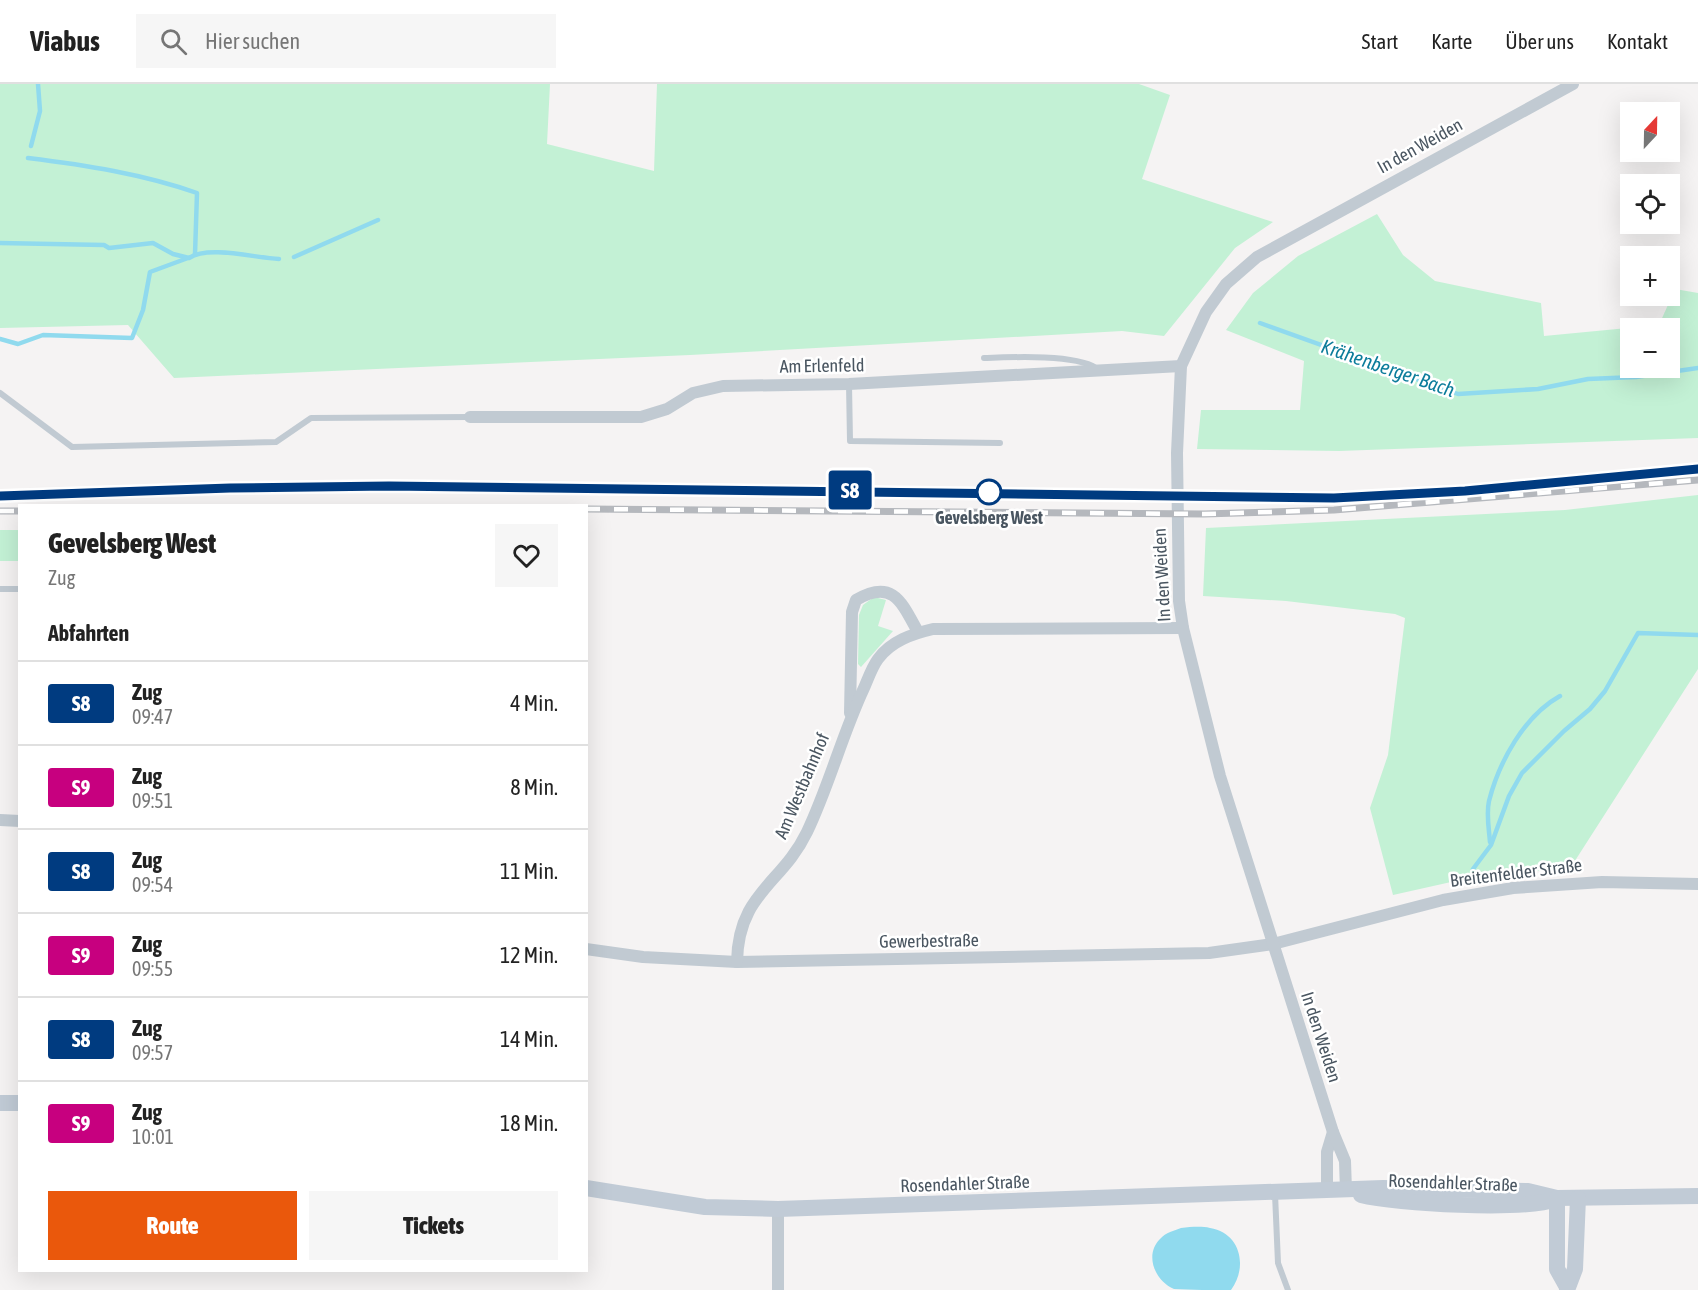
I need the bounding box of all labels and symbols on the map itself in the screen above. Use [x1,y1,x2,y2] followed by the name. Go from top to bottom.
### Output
[1620,102,1680,162] north arrow
[1374,114,1466,178] street label: In den Weiden
[1319,334,1458,401] water label: Krähenberger Bach
[779,354,865,377] street label: Am Erlenfeld
[823,470,877,510] line badge: S8
[976,479,1002,505] marker: Gevelsberg West
[935,507,1044,528] place label: Gevelsberg West
[1149,528,1174,622] street label: In den Weiden
[770,730,833,842] street label: Am Westbahnhof
[1449,854,1583,891] street label: Breitenfelder Straße
[879,929,979,952] street label: Gewerbestraße
[1297,989,1346,1085] street label: In den Weiden
[1388,1170,1518,1195] street label: Rosendahler Straße
[900,1171,1030,1196] street label: Rosendahler Straße

